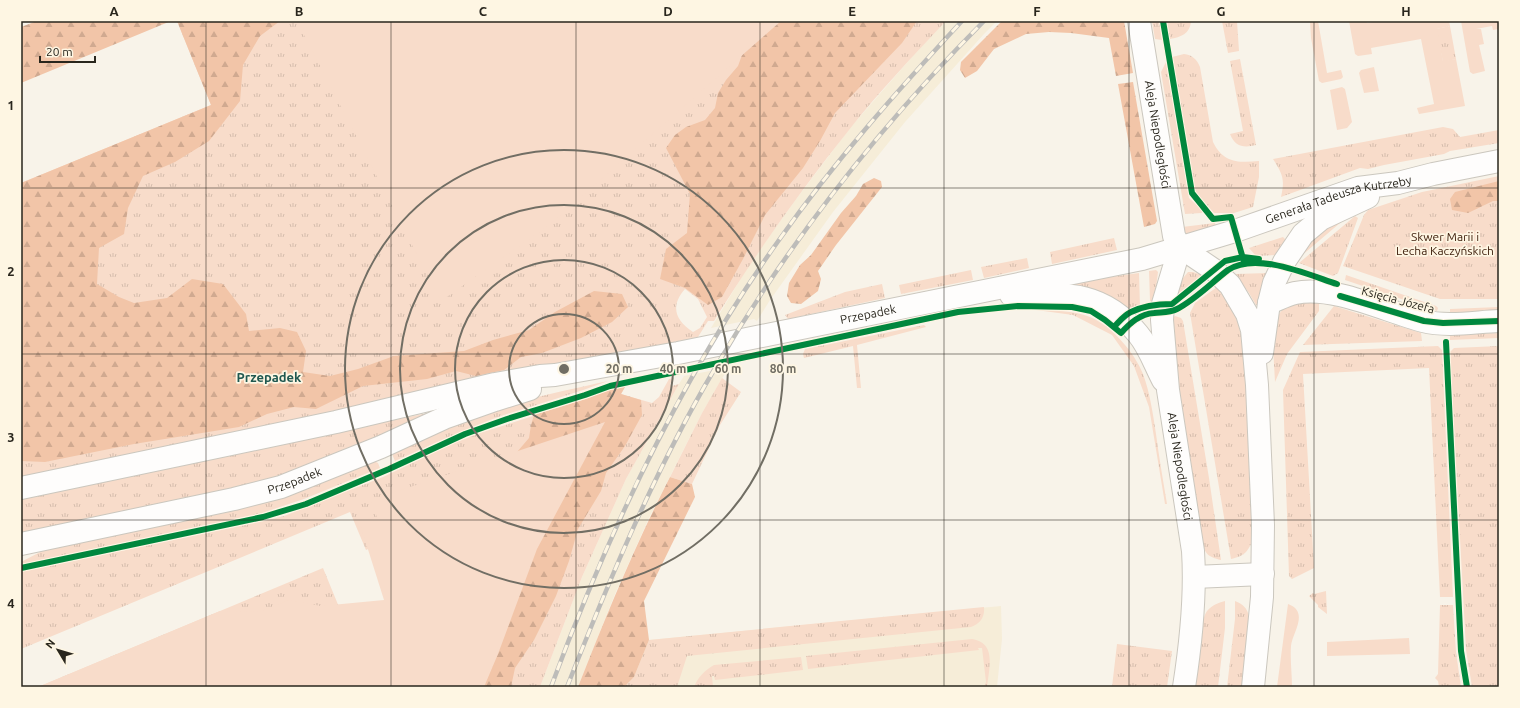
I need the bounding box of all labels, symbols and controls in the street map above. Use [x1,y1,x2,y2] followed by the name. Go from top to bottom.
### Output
[109,4,119,18] text: A
[295,4,304,18] text: B
[479,4,488,18] text: C
[663,4,673,18] text: D
[848,4,856,18] text: E
[1033,4,1041,18] text: F
[1217,4,1226,18] text: G
[1401,4,1411,18] text: H
[40,38,95,64] scale bar
[46,45,73,58] text: 20 m
[1143,79,1173,190] street label: Aleja Niepodległości
[7,98,15,112] text: 1
[1263,173,1413,226] street label: Generała Tadeusza Kutrzeby
[1396,230,1494,257] park label: Skwer Marii i Lecha Kaczyńskich
[7,264,15,278] text: 2
[1360,284,1436,316] street label: Księcia Józefa
[839,302,897,326] street label: Przepadek
[557,362,571,376] centre of rings
[606,362,632,375] text: 20 m
[660,362,686,375] text: 40 m
[715,362,741,375] text: 60 m
[770,362,796,375] text: 80 m
[237,370,302,384] district label: Przepadek
[1166,411,1195,521] street label: Aleja Niepodległości
[7,430,15,444] text: 3
[266,464,323,496] street label: Przepadek
[7,596,15,610] text: 4
[38,630,78,670] north arrow
[43,637,57,651] text: N

